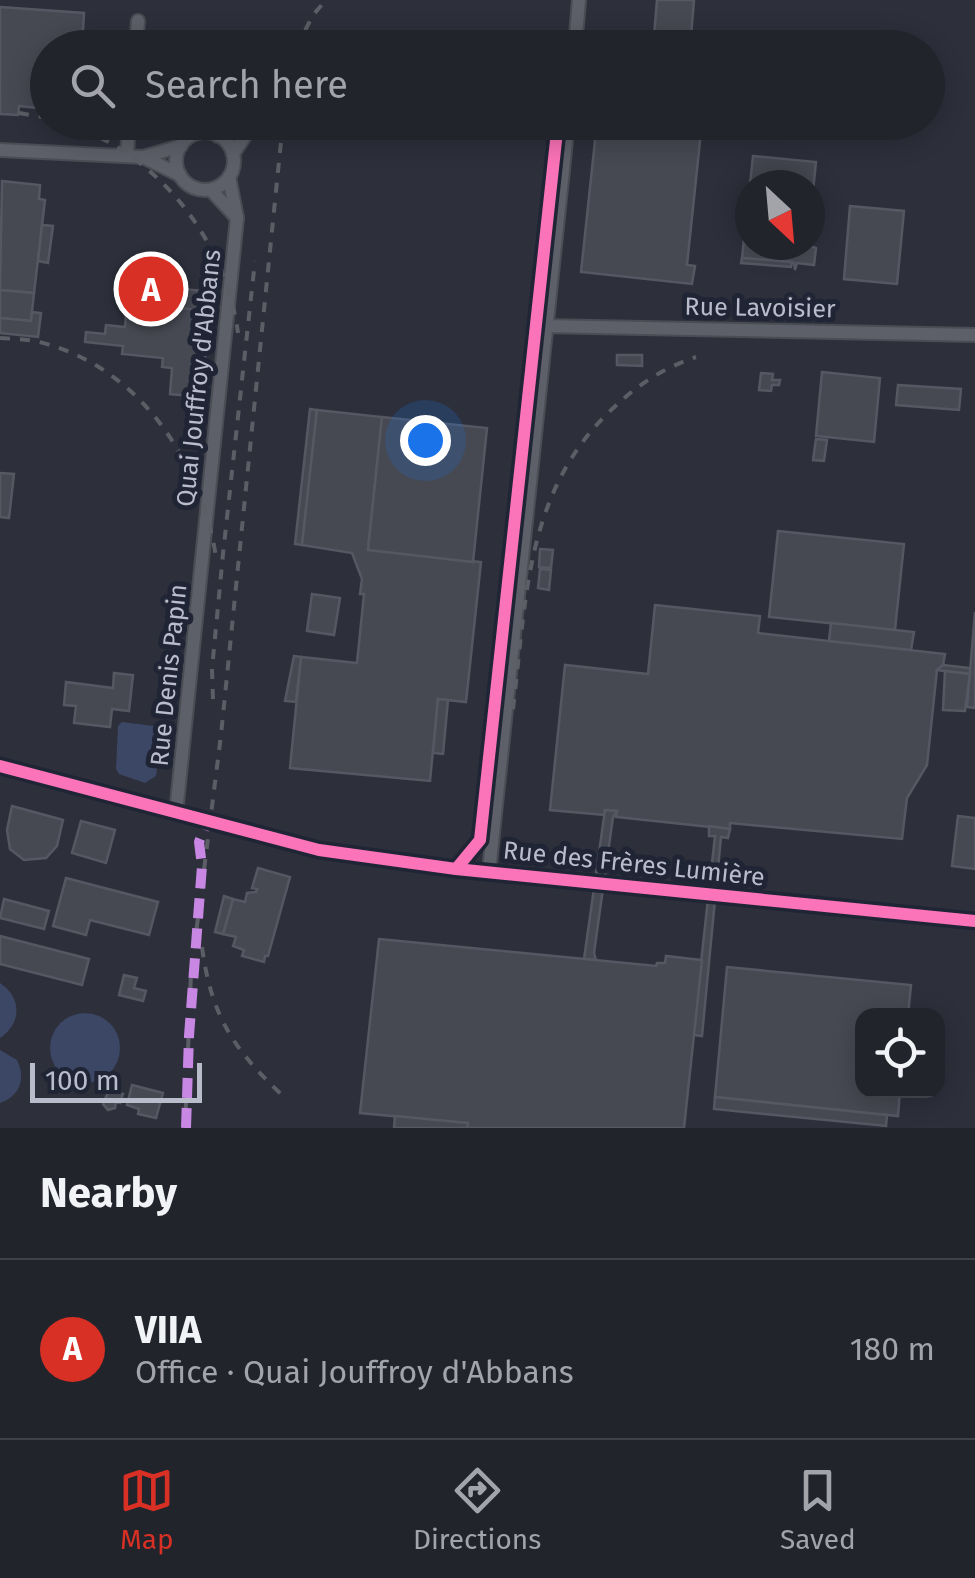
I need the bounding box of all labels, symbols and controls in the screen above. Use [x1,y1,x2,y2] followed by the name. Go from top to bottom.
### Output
[30,30,945,140] search box
[65,58,120,113] icon: search
[145,62,348,108] text: Search here
[735,170,825,260] north arrow
[171,248,227,508] street label: Quai Jouffroy d'Abbans
[118,252,184,326] pin: A
[684,292,836,324] street label: Rue Lavoisier
[400,415,451,466] your location
[145,583,193,768] street label: Rue Denis Papin
[502,835,766,893] street label: Rue des Frères Lumière
[855,1008,945,1098] map controls
[855,1008,945,1098] button: locate
[30,1058,202,1102] scale bar
[45,1064,120,1097] text: 100 m
[40,1168,177,1218] text: Nearby
[135,1307,201,1353] text: VIIA
[63,1330,82,1368] text: A
[850,1330,935,1368] text: 180 m
[135,1353,574,1391] text: Office · Quai Jouffroy d'Abbans
[119,1463,174,1556] tab: Map
[413,1463,541,1556] tab: Directions
[780,1463,856,1556] tab: Saved

